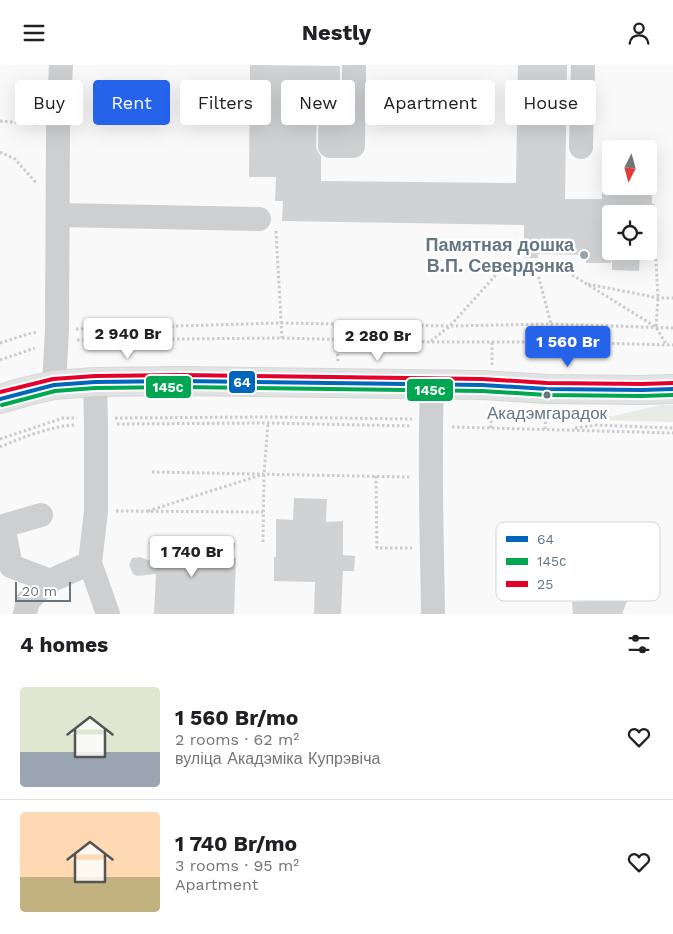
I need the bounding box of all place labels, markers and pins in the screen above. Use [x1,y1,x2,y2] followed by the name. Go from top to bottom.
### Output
[425,234,575,276] place label: Памятная дошка В.П. Севердэнка
[578,249,590,261] marker: Памятная дошка В.П. Севердэнка
[76,317,180,360] pin: 2 940 Br
[326,319,430,362] pin: 2 280 Br
[516,325,620,368] pin: 1 560 Br
[542,390,552,400] marker: Акадэмгарадок
[487,403,608,423] place label: Акадэмгарадок
[140,535,244,578] pin: 1 740 Br

